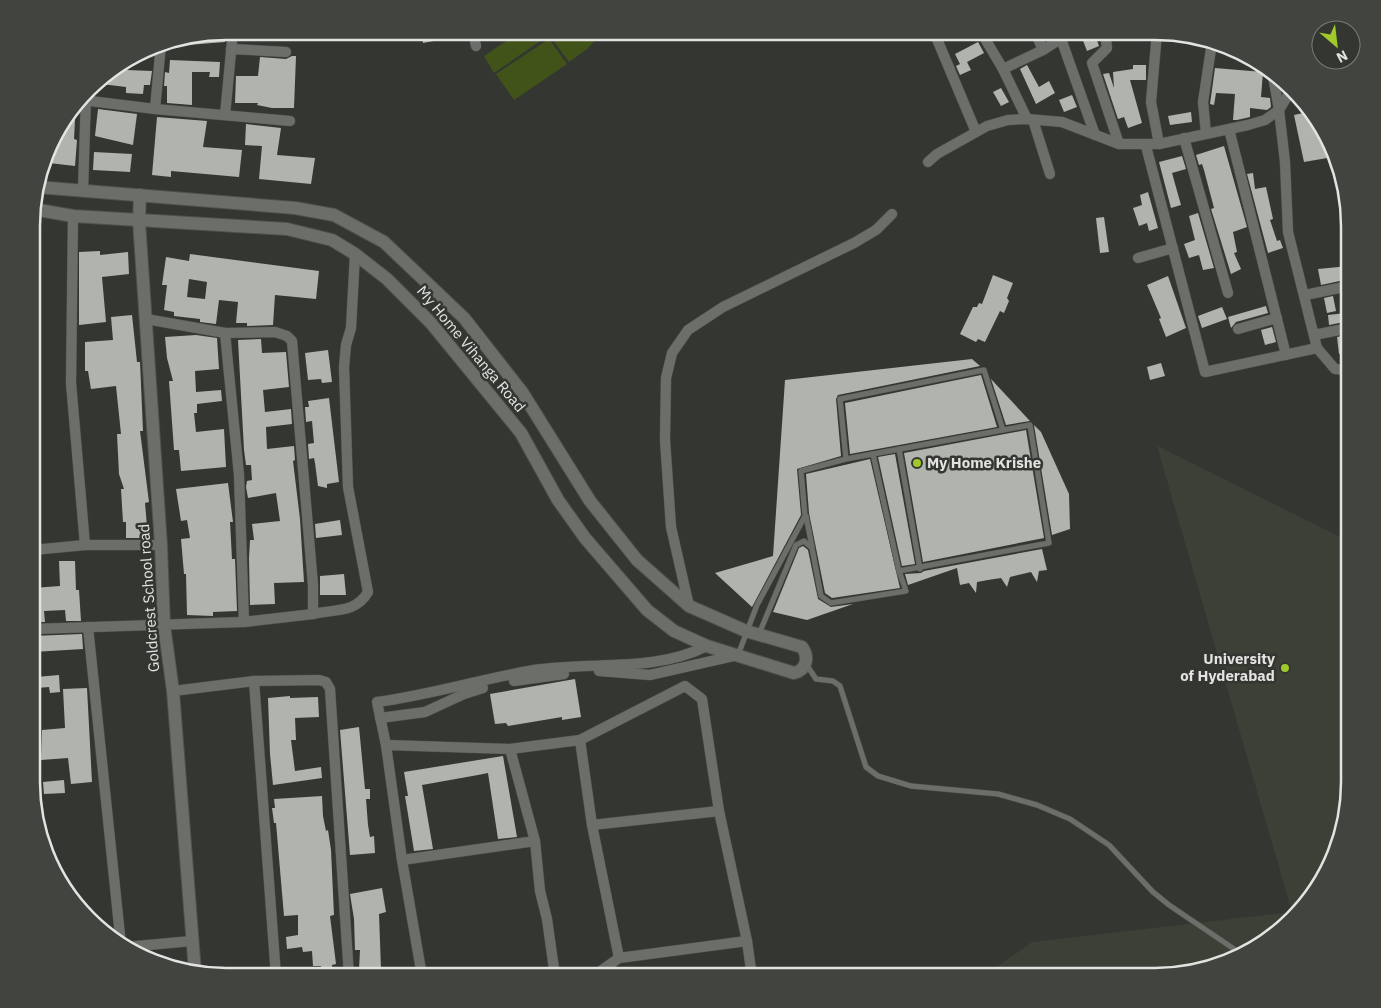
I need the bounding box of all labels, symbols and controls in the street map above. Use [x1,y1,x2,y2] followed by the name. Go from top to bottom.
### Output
[1311,20,1361,70] north arrow
[1333,46,1351,67] text: N
[413,282,530,416] street label: My Home Vihanga Road
[927,453,1041,472] place label: My Home Krishe
[911,457,923,469] marker: My Home Krishe
[134,523,163,673] street label: Goldcrest School road
[1180,649,1275,685] place label: University of Hyderabad
[1279,662,1291,674] marker: University of Hyderabad

